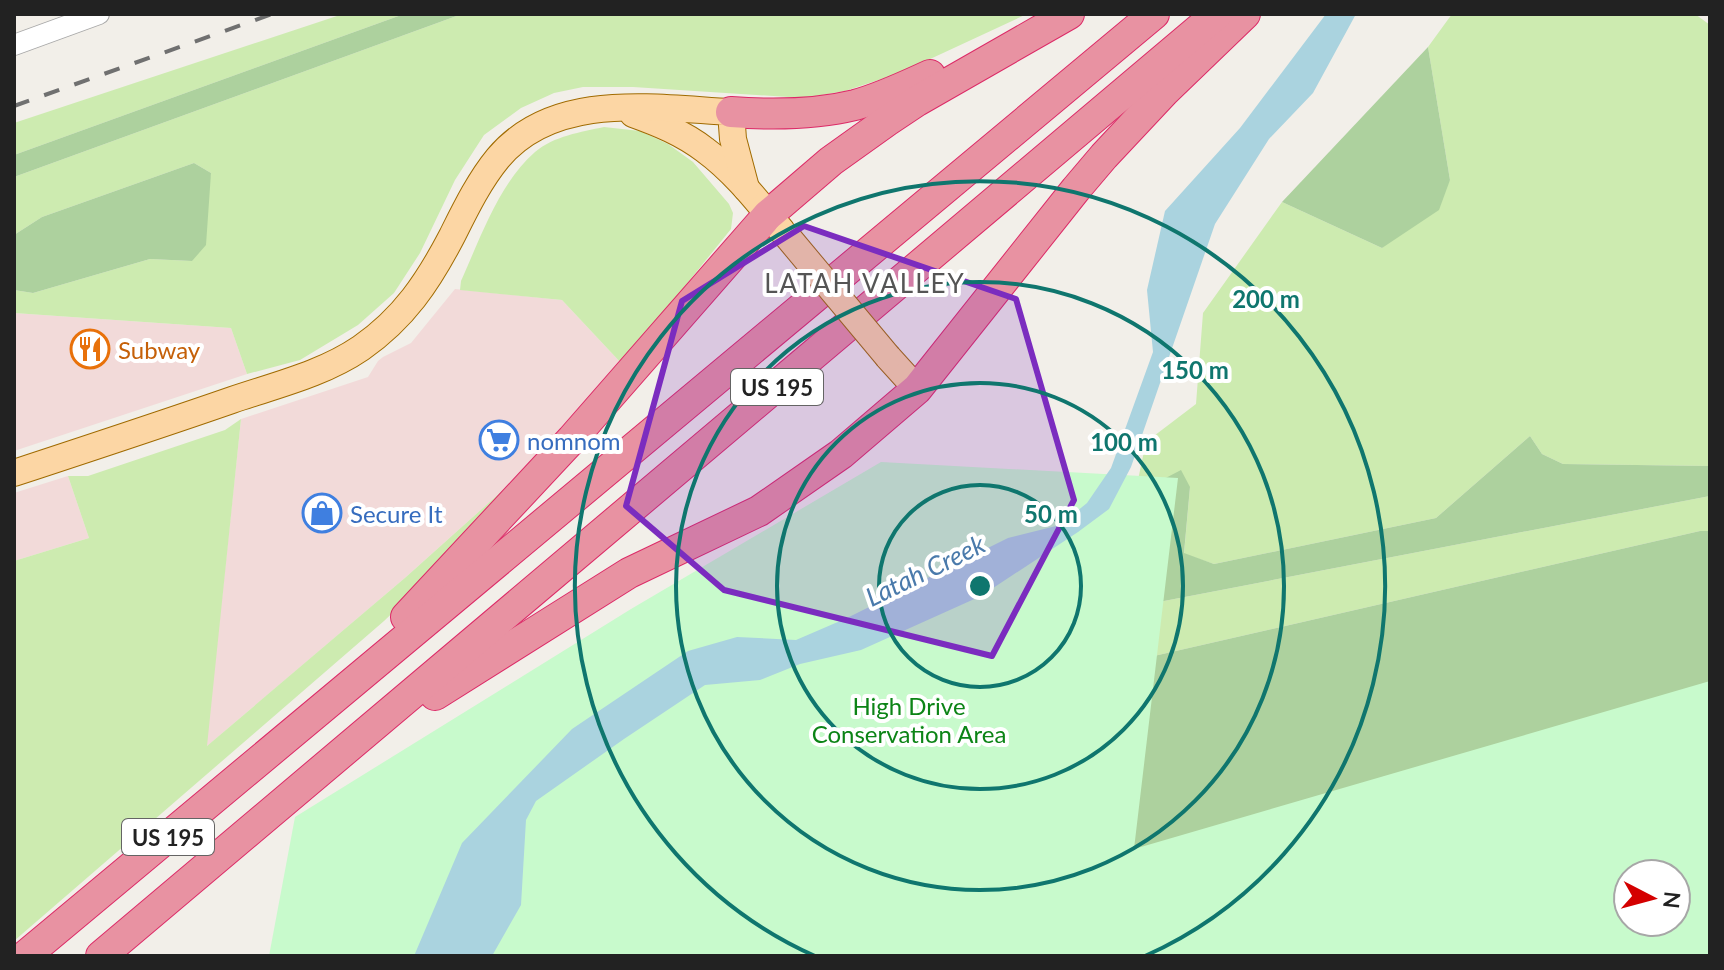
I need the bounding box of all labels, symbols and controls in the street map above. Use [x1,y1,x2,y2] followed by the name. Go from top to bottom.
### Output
[764,267,966,299] district label: LATAH VALLEY
[1232,284,1300,313] text: 200 m
[69,328,111,370] restaurant icon: Subway
[118,335,201,364] place label: Subway
[1161,355,1229,384] text: 150 m
[731,369,823,405] road number: US 195
[478,419,520,461] supermarket icon: nomnom
[527,426,620,455] place label: nomnom
[1090,427,1158,456] text: 100 m
[301,492,343,534] shop icon: Secure It
[350,499,443,528] place label: Secure It
[1024,499,1078,528] text: 50 m
[860,527,991,613] water label: Latah Creek
[966,572,994,600] centre of rings
[812,691,1006,748] park label: High Drive Conservation Area
[122,819,214,855] road number: US 195
[1612,858,1692,938] north arrow
[1658,890,1687,910] text: N

